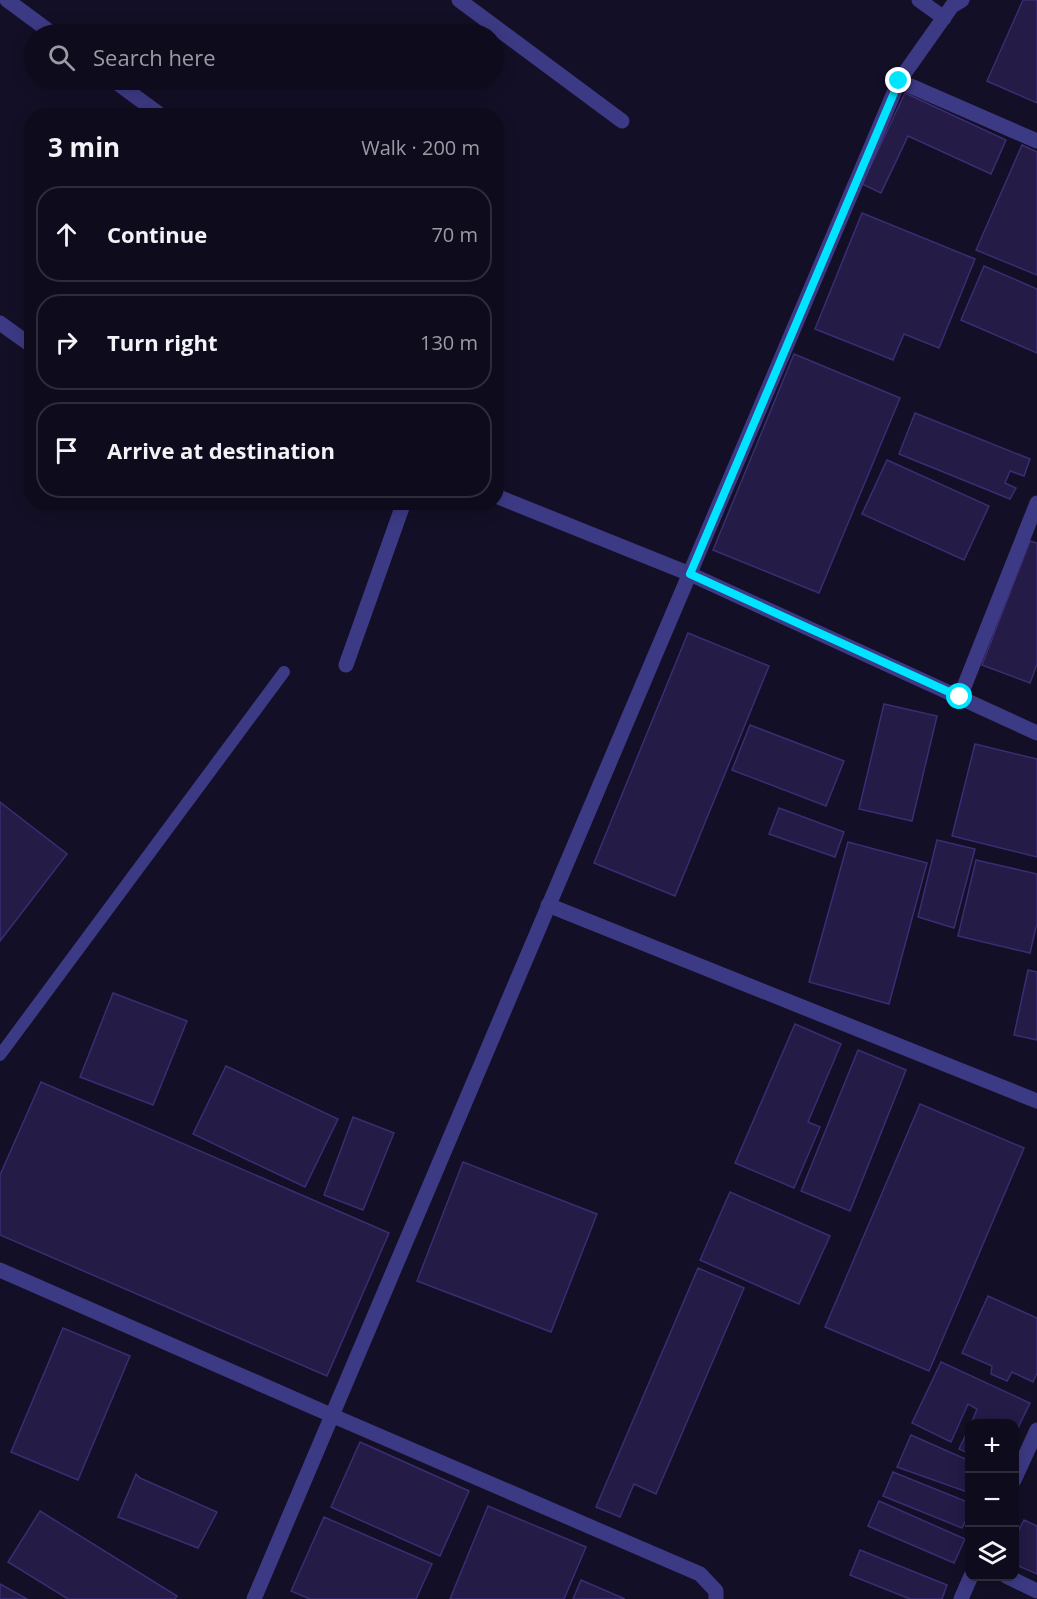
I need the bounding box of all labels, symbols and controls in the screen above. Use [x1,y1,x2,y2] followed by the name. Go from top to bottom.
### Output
[24,24,504,90] search box
[45,41,78,74] icon: search
[93,42,216,72] text: Search here
[885,67,911,93] route end
[48,129,120,165] text: 3 min
[361,134,480,161] text: Walk · 200 m
[50,218,83,251] icon: ahead
[107,219,207,249] text: Continue
[431,221,478,248] text: 70 m
[50,326,83,359] icon: right
[107,327,218,357] text: Turn right
[420,329,478,356] text: 130 m
[50,434,83,467] icon: arrive
[107,435,335,465] text: Arrive at destination
[946,683,972,709] route start
[965,1419,1019,1581] map controls
[965,1419,1019,1473] button: +
[965,1473,1019,1527] button: −
[965,1527,1019,1581] button: layers

